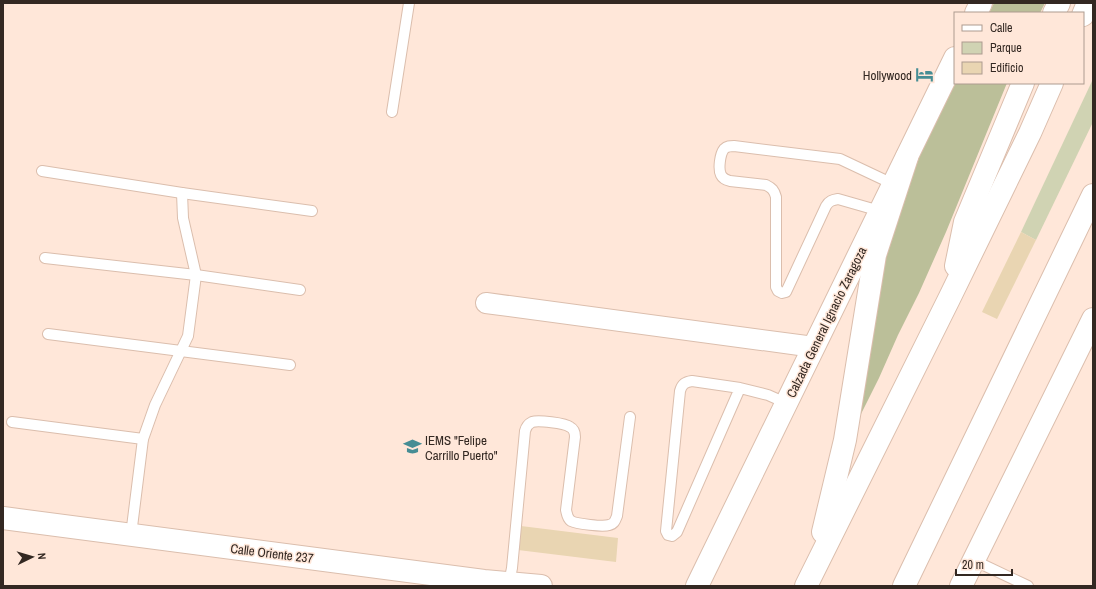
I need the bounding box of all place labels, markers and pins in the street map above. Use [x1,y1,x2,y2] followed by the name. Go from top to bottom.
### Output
[915,65,935,85] hotel icon: Hollywood
[863,67,912,84] place label: Hollywood
[425,432,498,464] place label: IEMS "Felipe Carrillo Puerto"
[402,437,422,457] school or university icon: IEMS "Felipe Carrillo Puerto"

